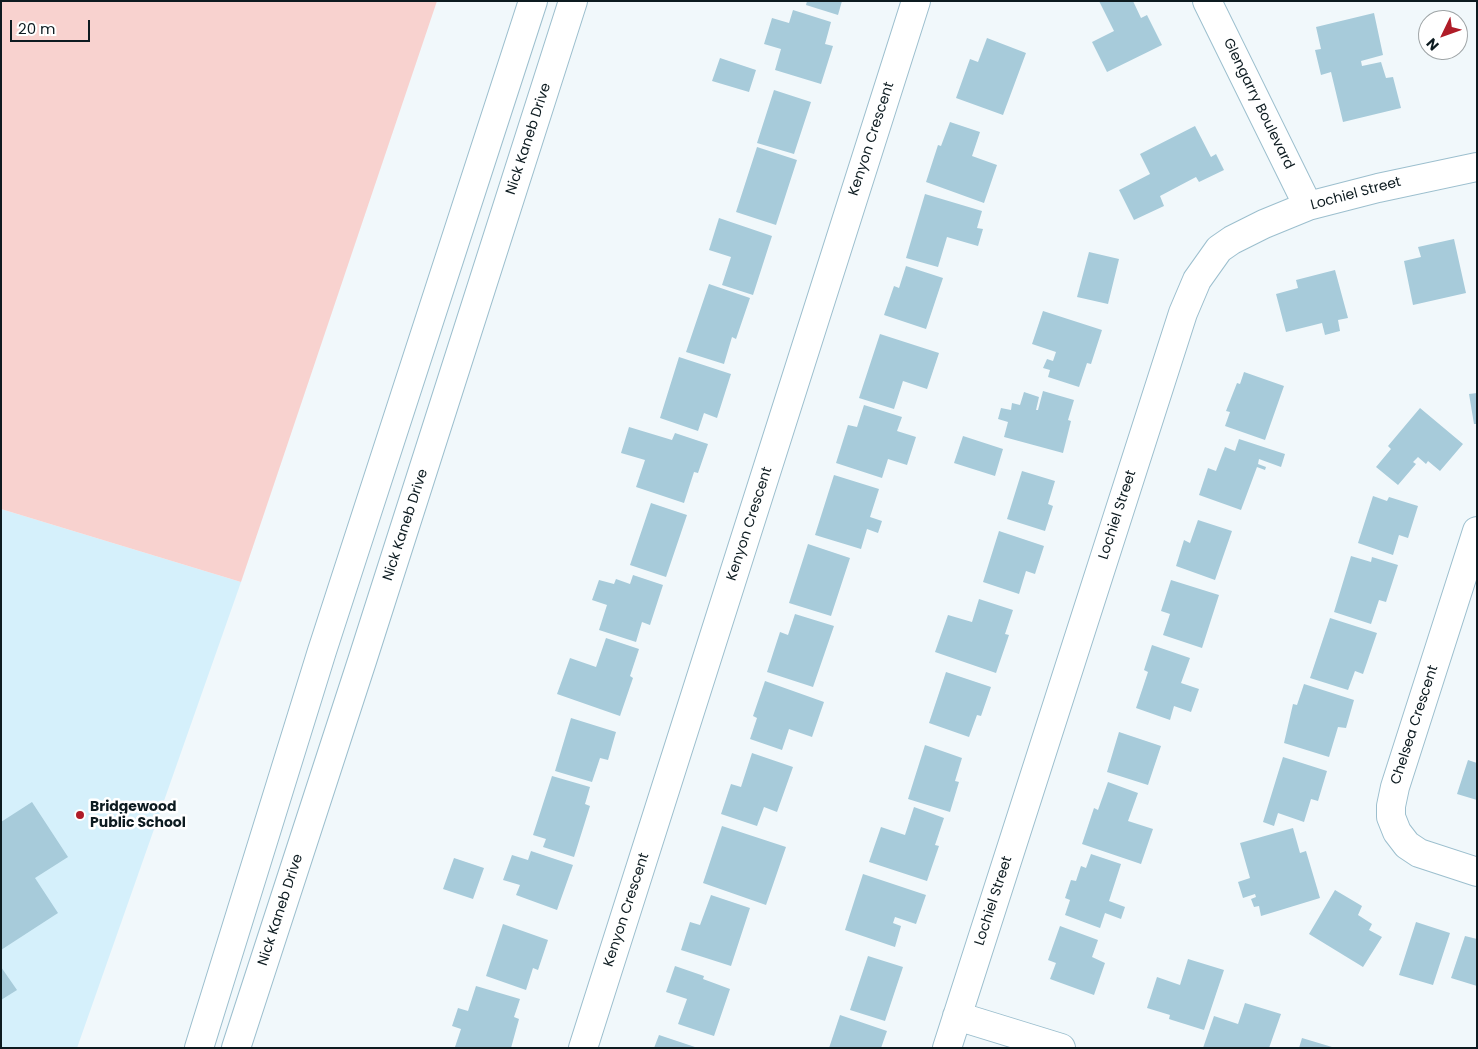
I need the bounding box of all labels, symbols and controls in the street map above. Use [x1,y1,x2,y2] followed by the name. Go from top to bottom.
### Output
[12,10,92,42] scale bar
[1418,10,1468,60] north arrow
[18,18,56,39] text: 20 m
[1422,34,1444,55] text: N
[1219,36,1297,172] street label: Glengarry Boulevard
[846,80,898,198] street label: Kenyon Crescent
[503,81,555,197] street label: Nick Kaneb Drive
[1309,174,1403,214] street label: Lochiel Street
[724,465,776,583] street label: Kenyon Crescent
[380,467,432,583] street label: Nick Kaneb Drive
[1096,468,1140,562] street label: Lochiel Street
[1388,663,1442,787] street label: Chelsea Crescent
[90,799,186,832] place label: Bridgewood Public School
[74,809,86,821] marker: Bridgewood Public School
[601,851,653,969] street label: Kenyon Crescent
[255,852,307,968] street label: Nick Kaneb Drive
[972,854,1016,948] street label: Lochiel Street

